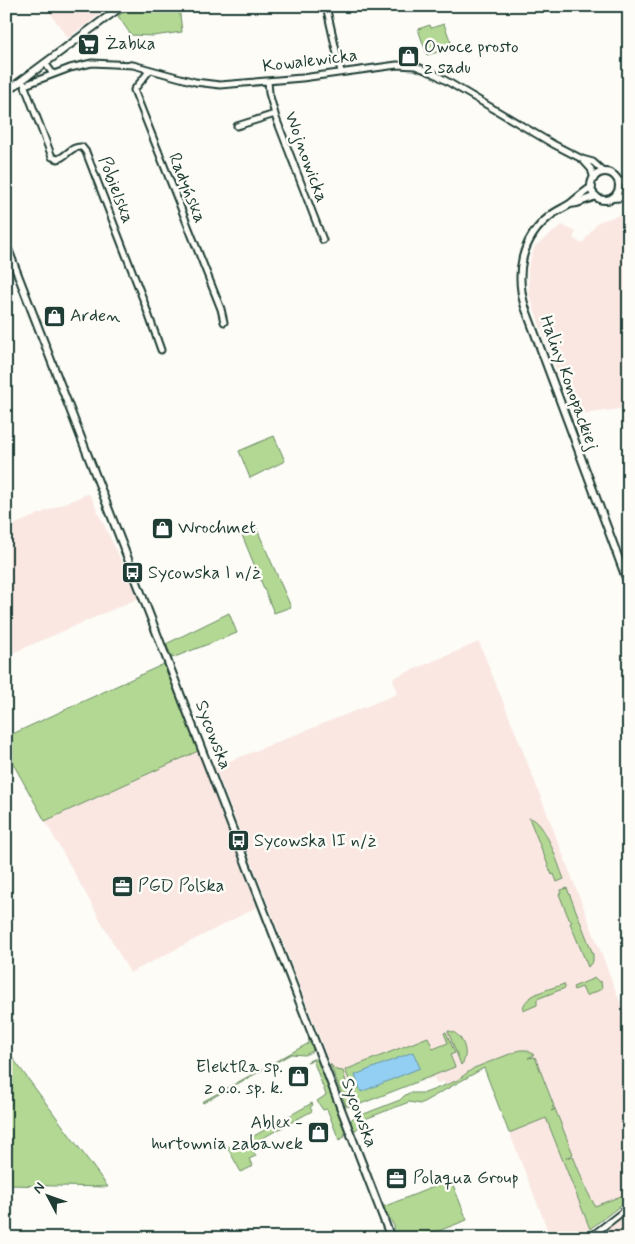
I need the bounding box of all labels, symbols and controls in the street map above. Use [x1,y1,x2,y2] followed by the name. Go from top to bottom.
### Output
[77,32,101,56] supermarket icon: Żabka
[105,32,156,56] place label: Żabka
[424,35,519,80] place label: Owoce prosto z sadu
[261,43,359,79] street label: Kowalewicka
[396,45,420,69] shop icon: Owoce prosto z sadu
[278,108,334,206] street label: Wojnowicka
[162,149,212,227] street label: Radyńska
[92,153,140,227] street label: Pobielska
[42,304,66,328] shop icon: Arden
[70,304,120,328] place label: Arden
[533,312,605,454] street label: Haliny Konopackiej
[150,516,174,540] shop icon: Wrochmet
[178,516,256,540] place label: Wrochmet
[120,561,144,585] bus stop icon: Sycowska I n/ż
[148,561,261,585] place label: Sycowska I n/ż
[189,697,237,773] street label: Sycowska
[226,829,250,853] bus stop icon: Sycowska II n/ż
[254,829,377,853] place label: Sycowska II n/ż
[110,874,134,898] office icon: PGD Polska
[138,874,224,898] place label: PGD Polska
[196,1055,283,1100] place label: ElektRa sp. z o.o. sp. k.
[287,1065,311,1089] shop icon: ElektRa sp. z o.o. sp. k.
[335,1075,383,1151] street label: Sycowska
[151,1111,303,1156] place label: Ablex - hurtownia zabawek
[307,1121,331,1145] shop icon: Ablex - hurtownia zabawek
[385,1166,409,1190] office icon: Polaqua Group
[413,1166,519,1190] place label: Polaqua Group
[22,1172,72,1222] north arrow
[29,1179,49,1198] text: N

